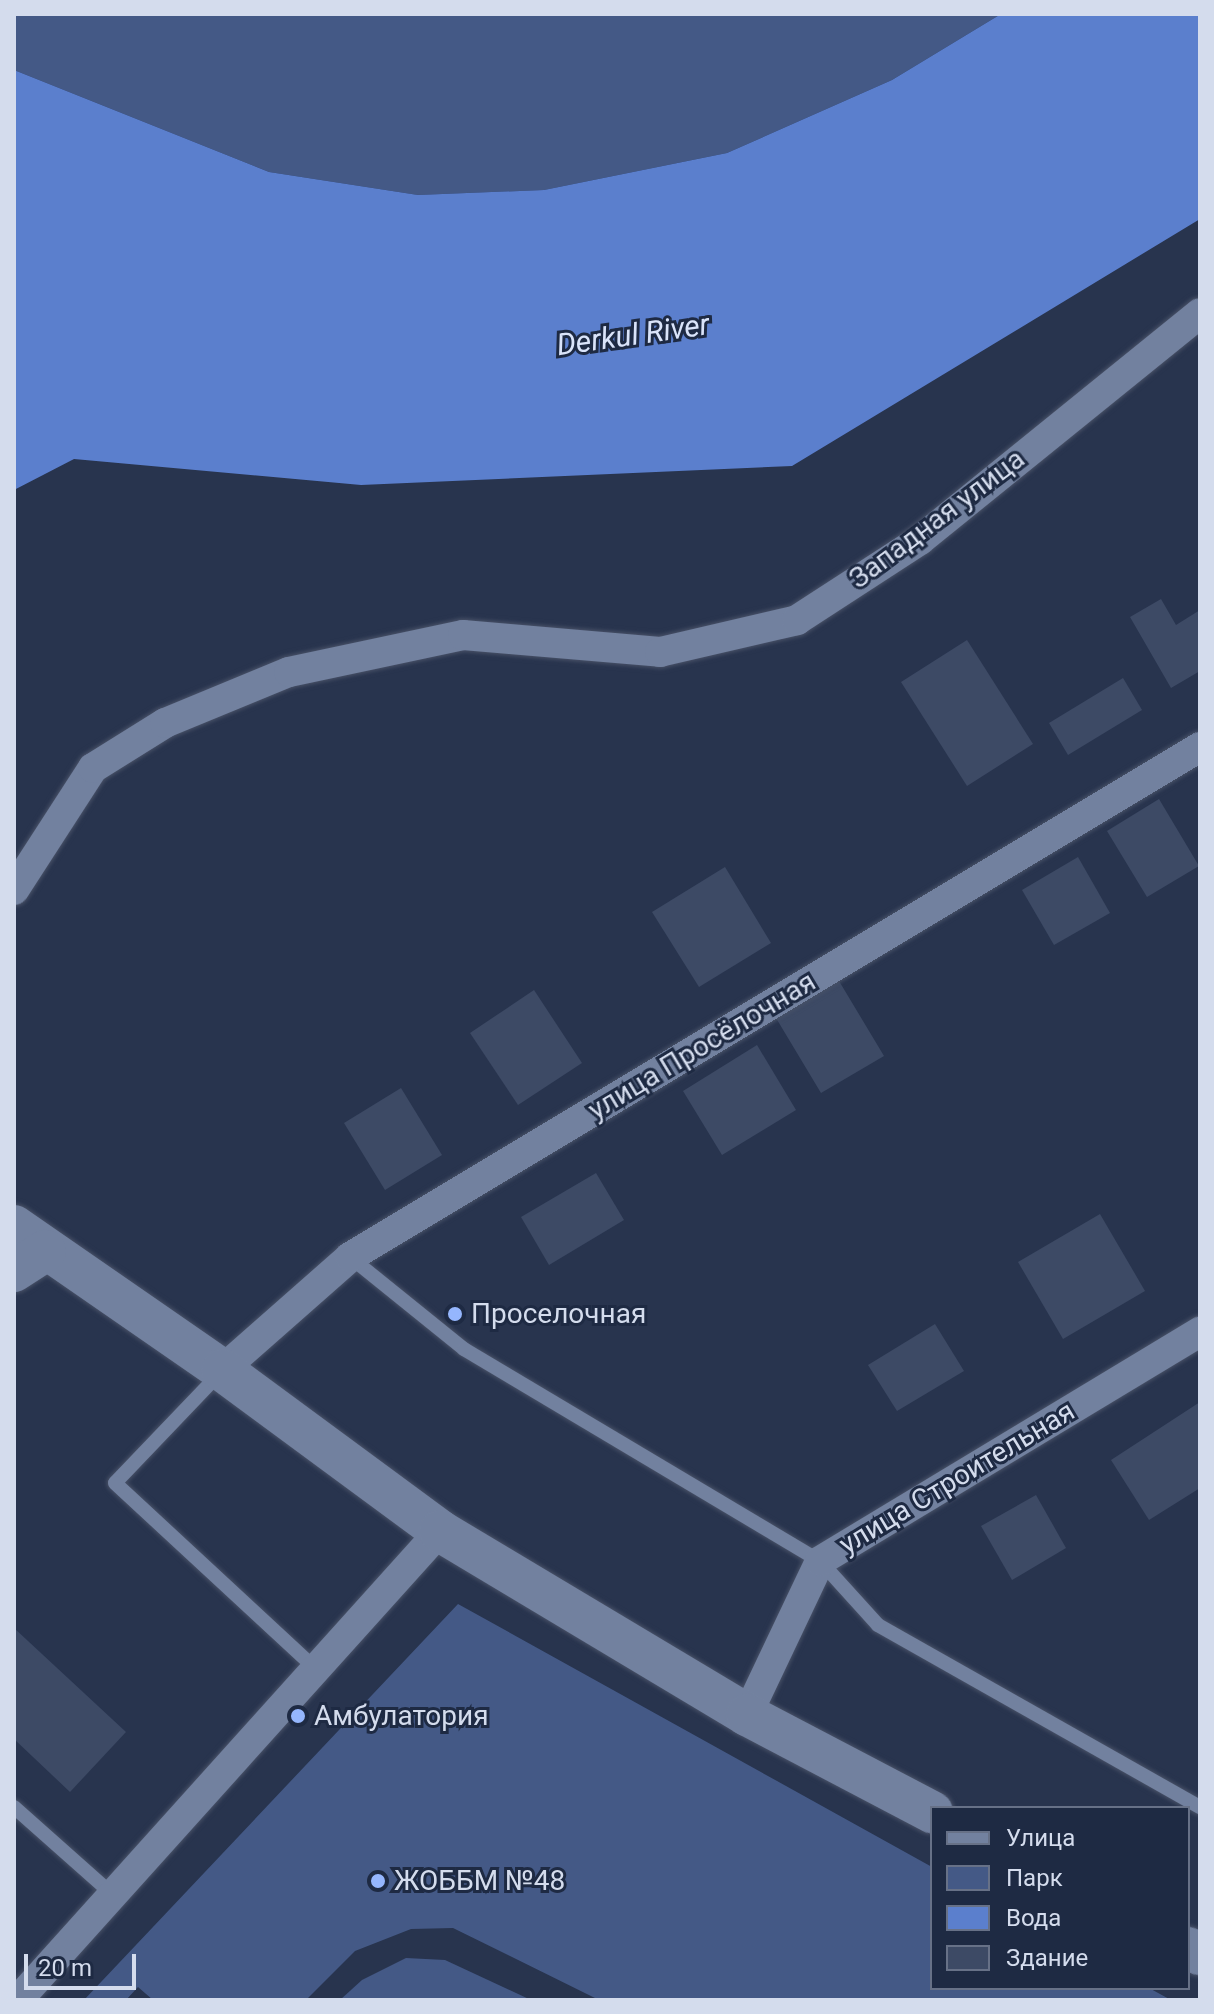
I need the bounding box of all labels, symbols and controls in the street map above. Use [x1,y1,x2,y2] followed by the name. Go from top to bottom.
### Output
[554,306,712,364] water label: Derkul River
[843,442,1031,596] street label: Западная улица
[582,965,822,1127] street label: улица Просёлочная
[471,1297,646,1331] place label: Проселочная
[446,1305,464,1323] marker: Проселочная
[833,1394,1081,1562] street label: улица Строительная
[314,1699,489,1733] place label: Амбулатория
[289,1707,307,1725] marker: Амбулатория
[930,1806,1190,1990] legend
[1006,1824,1075,1852] text: Улица
[394,1864,565,1898] place label: ЖОББМ №48
[1006,1864,1063,1892] text: Парк
[369,1872,387,1890] marker: ЖОББМ №48
[1006,1904,1061,1932] text: Вода
[28,1938,140,1988] scale bar
[1006,1944,1088,1972] text: Здание
[38,1954,92,1982] text: 20 m

